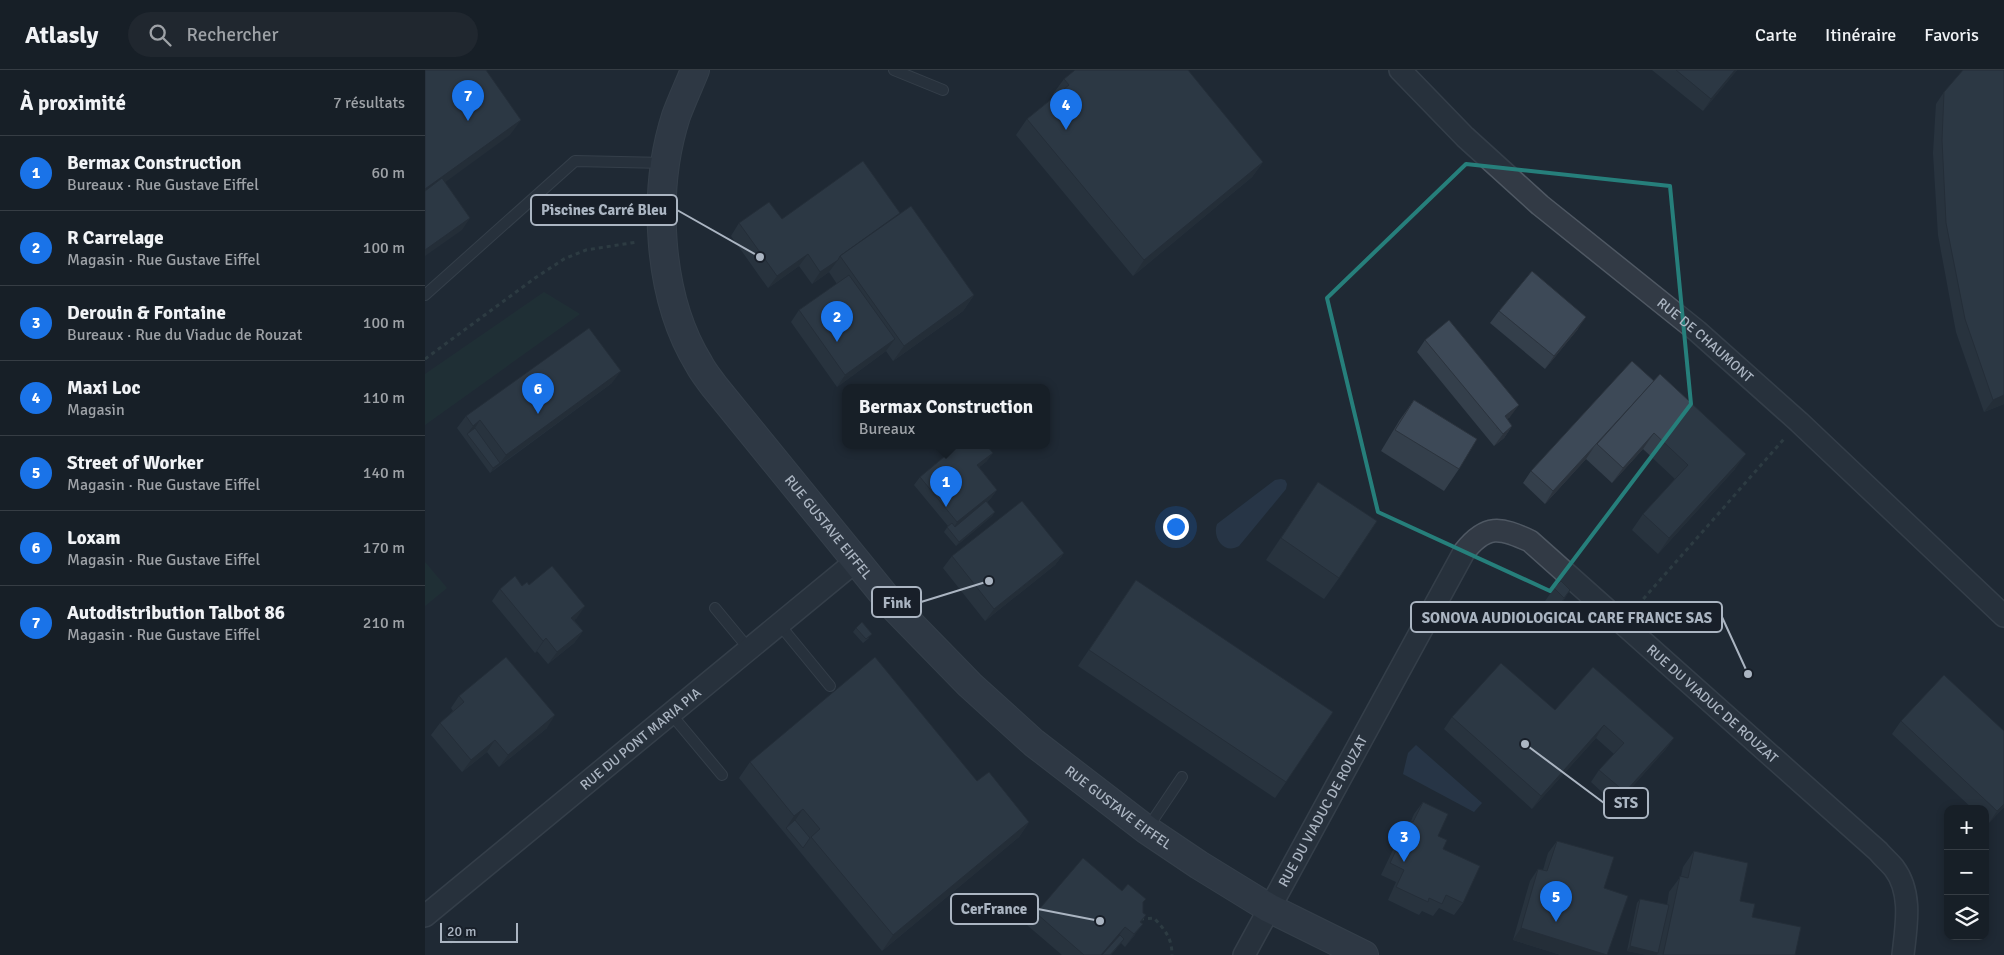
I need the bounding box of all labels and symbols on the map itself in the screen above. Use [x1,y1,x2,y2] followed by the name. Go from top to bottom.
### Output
[452,80,484,121] pin: 7
[1050,89,1082,130] pin: 4
[531,195,677,225] callout: Piscines Carré Bleu
[541,201,667,219] text: Piscines Carré Bleu
[1654,294,1757,386] street label: RUE DE CHAUMONT
[821,301,853,342] pin: 2
[522,373,554,414] pin: 6
[930,466,962,507] pin: 1
[781,471,876,582] street label: RUE GUSTAVE EIFFEL
[1163,514,1189,540] your location
[872,587,921,617] callout: Fink
[883,594,911,612] text: Fink
[1411,602,1722,632] callout: SONOVA AUDIOLOGICAL CARE FRANCE SAS
[1422,609,1712,627] text: SONOVA AUDIOLOGICAL CARE FRANCE SAS
[1643,641,1782,766] street label: RUE DU VIADUC DE ROUZAT
[576,684,705,793] street label: RUE DU PONT MARIA PIA
[1274,732,1371,890] street label: RUE DU VIADUC DE ROUZAT
[1062,762,1175,853] street label: RUE GUSTAVE EIFFEL
[1604,788,1648,818] callout: STS
[1614,794,1638,812] text: STS
[1388,821,1420,862] pin: 3
[1540,881,1572,922] pin: 5
[951,894,1038,924] callout: CerFrance
[961,900,1027,918] text: CerFrance
[440,920,517,943] scale bar

